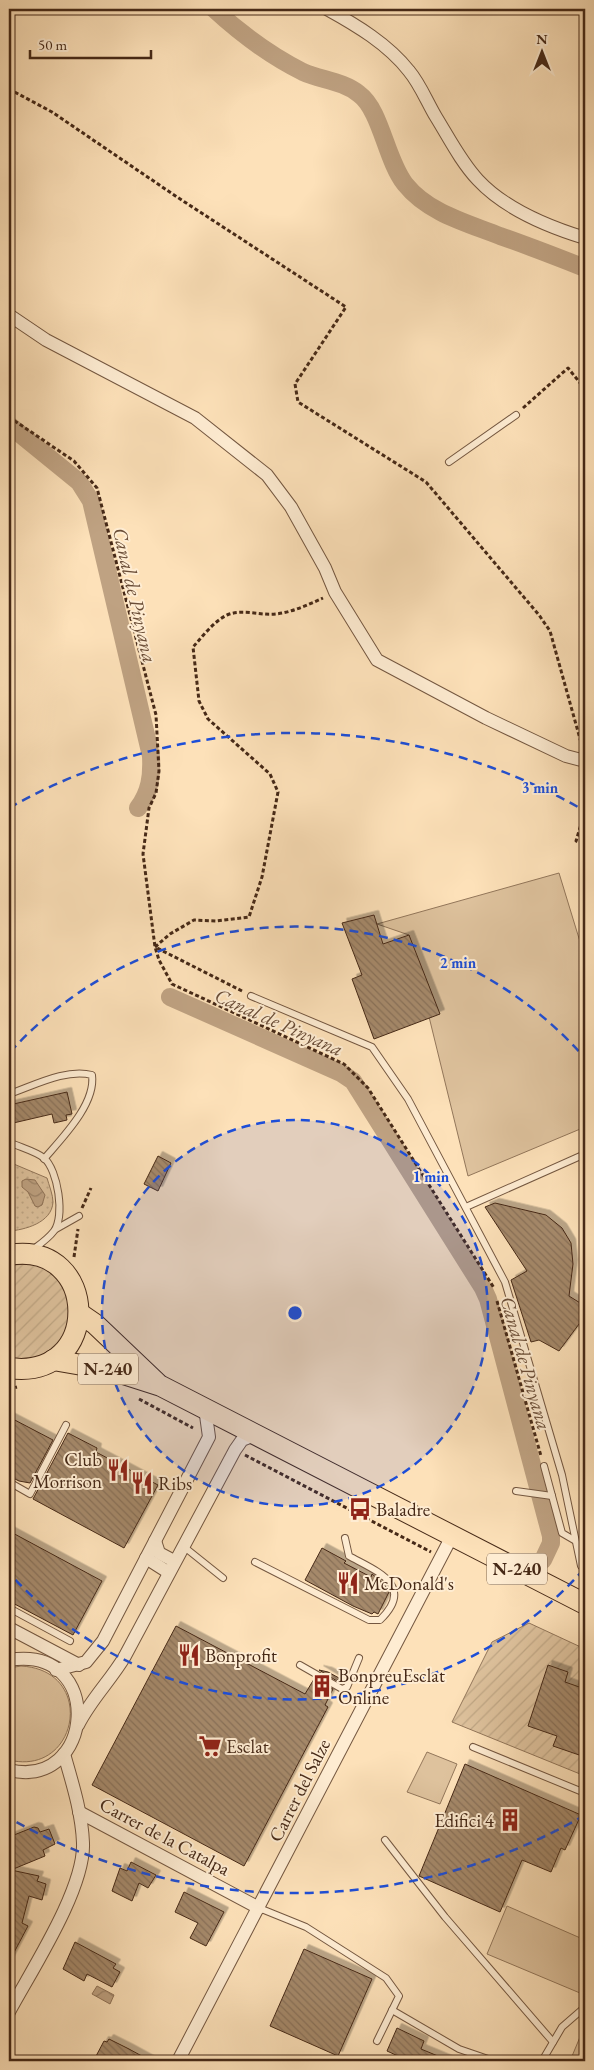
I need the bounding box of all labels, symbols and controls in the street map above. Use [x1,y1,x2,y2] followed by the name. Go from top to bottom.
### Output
[30,28,151,60] scale bar
[516,28,566,78] north arrow
[536,30,548,48] text: N
[38,35,67,54] text: 50 m
[107,525,163,665] water label: Canal de Pinyana
[522,778,559,797] text: 3 min
[440,953,477,972] text: 2 min
[211,982,347,1062] water label: Canal de Pinyana
[413,1167,450,1186] text: 1 min
[495,1293,557,1433] water label: Canal de Pinyana
[286,1304,304,1322] centre of rings
[78,1354,138,1385] road number: N-240
[33,1447,102,1494] place label: Club Morrison
[105,1457,131,1483] restaurant icon: Club Morrison
[129,1470,155,1496] restaurant icon: Ribs
[158,1471,192,1496] place label: Ribs
[347,1496,373,1522] bus stop icon: Baladre
[376,1497,430,1522] place label: Baladre
[487,1554,547,1585] road number: N-240
[335,1570,361,1596] restaurant icon: McDonald's
[364,1571,454,1596] place label: McDonald's
[176,1642,202,1668] restaurant icon: Bonprofit
[205,1643,277,1668] place label: Bonprofit
[338,1663,445,1710] place label: BonpreuEsclat Online
[309,1673,335,1699] building icon: BonpreuEsclat Online
[197,1733,223,1759] supermarket icon: Esclat
[226,1734,269,1759] place label: Esclat
[263,1735,336,1846] street label: Carrer del Salze
[95,1792,235,1882] street label: Carrer de la Catalpa
[497,1807,523,1833] building icon: Edifici 4
[434,1808,495,1833] place label: Edifici 4

